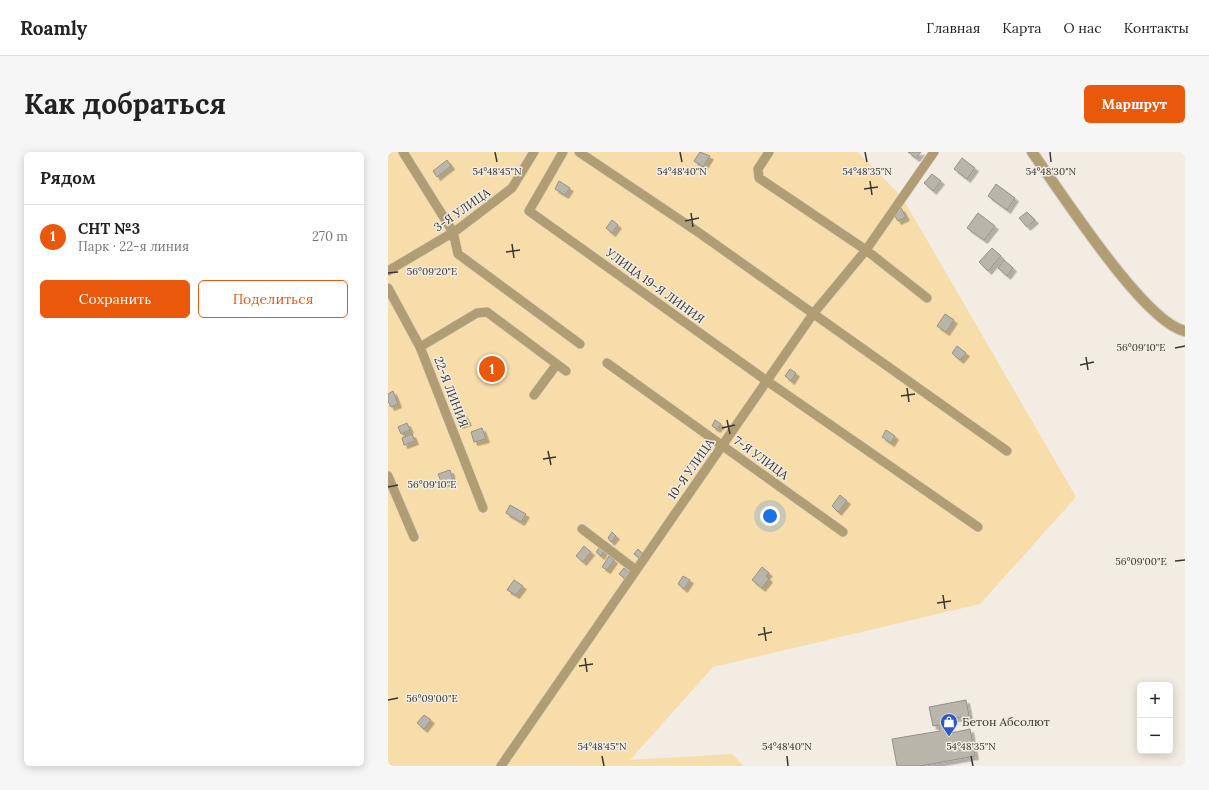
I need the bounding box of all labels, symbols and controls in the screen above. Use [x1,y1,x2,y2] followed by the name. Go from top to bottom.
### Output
[20,16,87,40] text: Roamly
[926,19,980,37] text: Главная
[1002,19,1042,37] text: Карта
[1064,19,1102,37] text: О нас
[1124,19,1189,37] text: Контакты
[1084,85,1185,123] button: Маршрут
[24,86,226,122] text: Как добраться
[472,165,522,178] text: 54°48'45"N
[657,165,707,178] text: 54°48'40"N
[842,165,892,178] text: 54°48'35"N
[1026,165,1077,178] text: 54°48'30"N
[40,167,96,189] text: Рядом
[431,184,493,235] street label: 3-Я УЛИЦА
[78,219,140,238] text: СНТ №3
[50,228,56,245] text: 1
[312,228,348,245] text: 270 m
[78,238,189,255] text: Парк · 22-я линия
[602,244,707,326] street label: УЛИЦА 19-Я ЛИНИЯ
[407,265,457,278] text: 56°09'20"E
[40,280,190,318] button: Сохранить
[198,280,348,318] button: Поделиться
[1117,341,1165,354] text: 56°09'10"E
[431,354,472,429] street label: 22-Я ЛИНИЯ
[479,354,505,384] pin: 1
[731,433,792,483] street label: 7-Я УЛИЦА
[664,435,717,502] street label: 10-Я УЛИЦА
[408,478,456,491] text: 56°09'10"E
[760,506,780,526] your location
[1115,555,1167,568] text: 56°09'00"E
[1137,682,1173,754] map controls
[1137,682,1173,718] button: +
[406,692,458,705] text: 56°09'00"E
[939,712,959,737] shop icon: Бетон Абсолют
[962,714,1050,729] place label: Бетон Абсолют
[1137,718,1173,754] button: −
[577,740,627,753] text: 54°48'45"N
[762,740,812,753] text: 54°48'40"N
[946,740,996,753] text: 54°48'35"N

